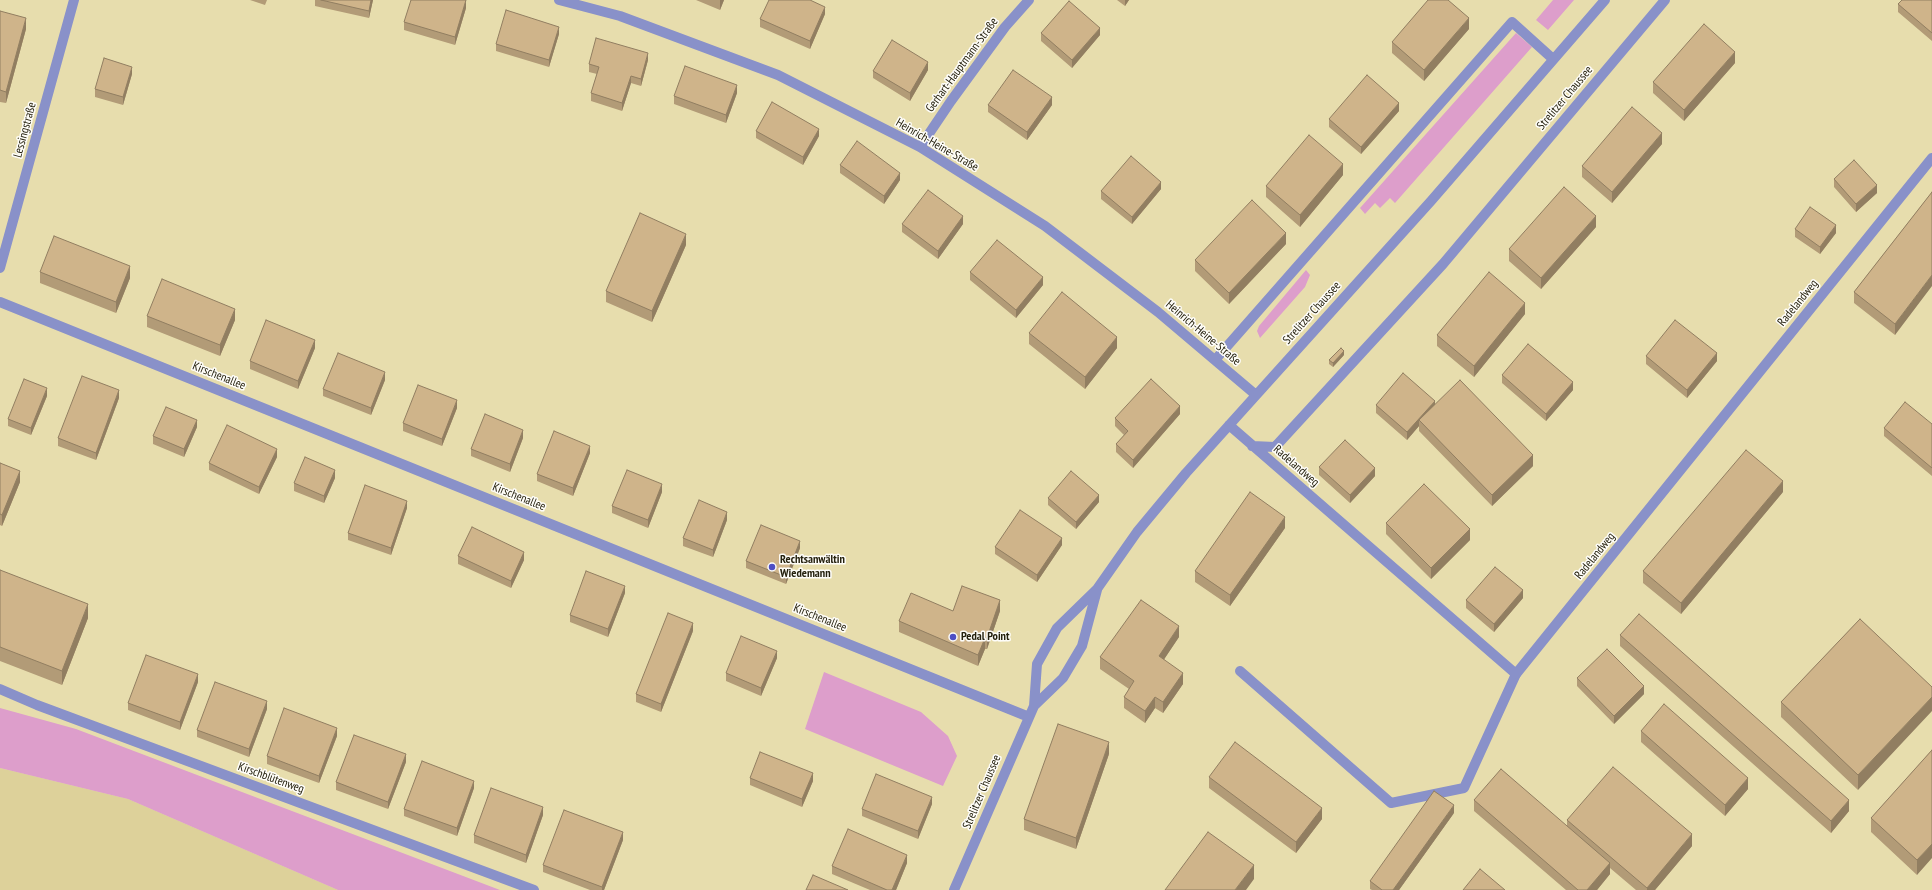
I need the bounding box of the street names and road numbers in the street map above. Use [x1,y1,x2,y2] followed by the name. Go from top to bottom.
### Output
[923,15,1001,115] street label: Gerhart-Hauptmann-Straße
[1534,63,1596,133] street label: Strelitzer Chaussee
[11,101,39,159] street label: Lessingstraße
[893,115,981,175] street label: Heinrich-Heine-Straße
[1775,277,1821,329] street label: Radelandweg
[1280,279,1344,347] street label: Strelitzer Chaussee
[1163,298,1243,368] street label: Heinrich-Heine-Straße
[190,359,248,393] street label: Kirschenallee
[1270,442,1322,490] street label: Radelandweg
[490,480,548,514] street label: Kirschenallee
[1572,530,1618,582] street label: Radelandweg
[791,601,849,635] street label: Kirschenallee
[960,753,1004,831] street label: Strelitzer Chaussee
[236,759,306,797] street label: Kirschblütenweg

